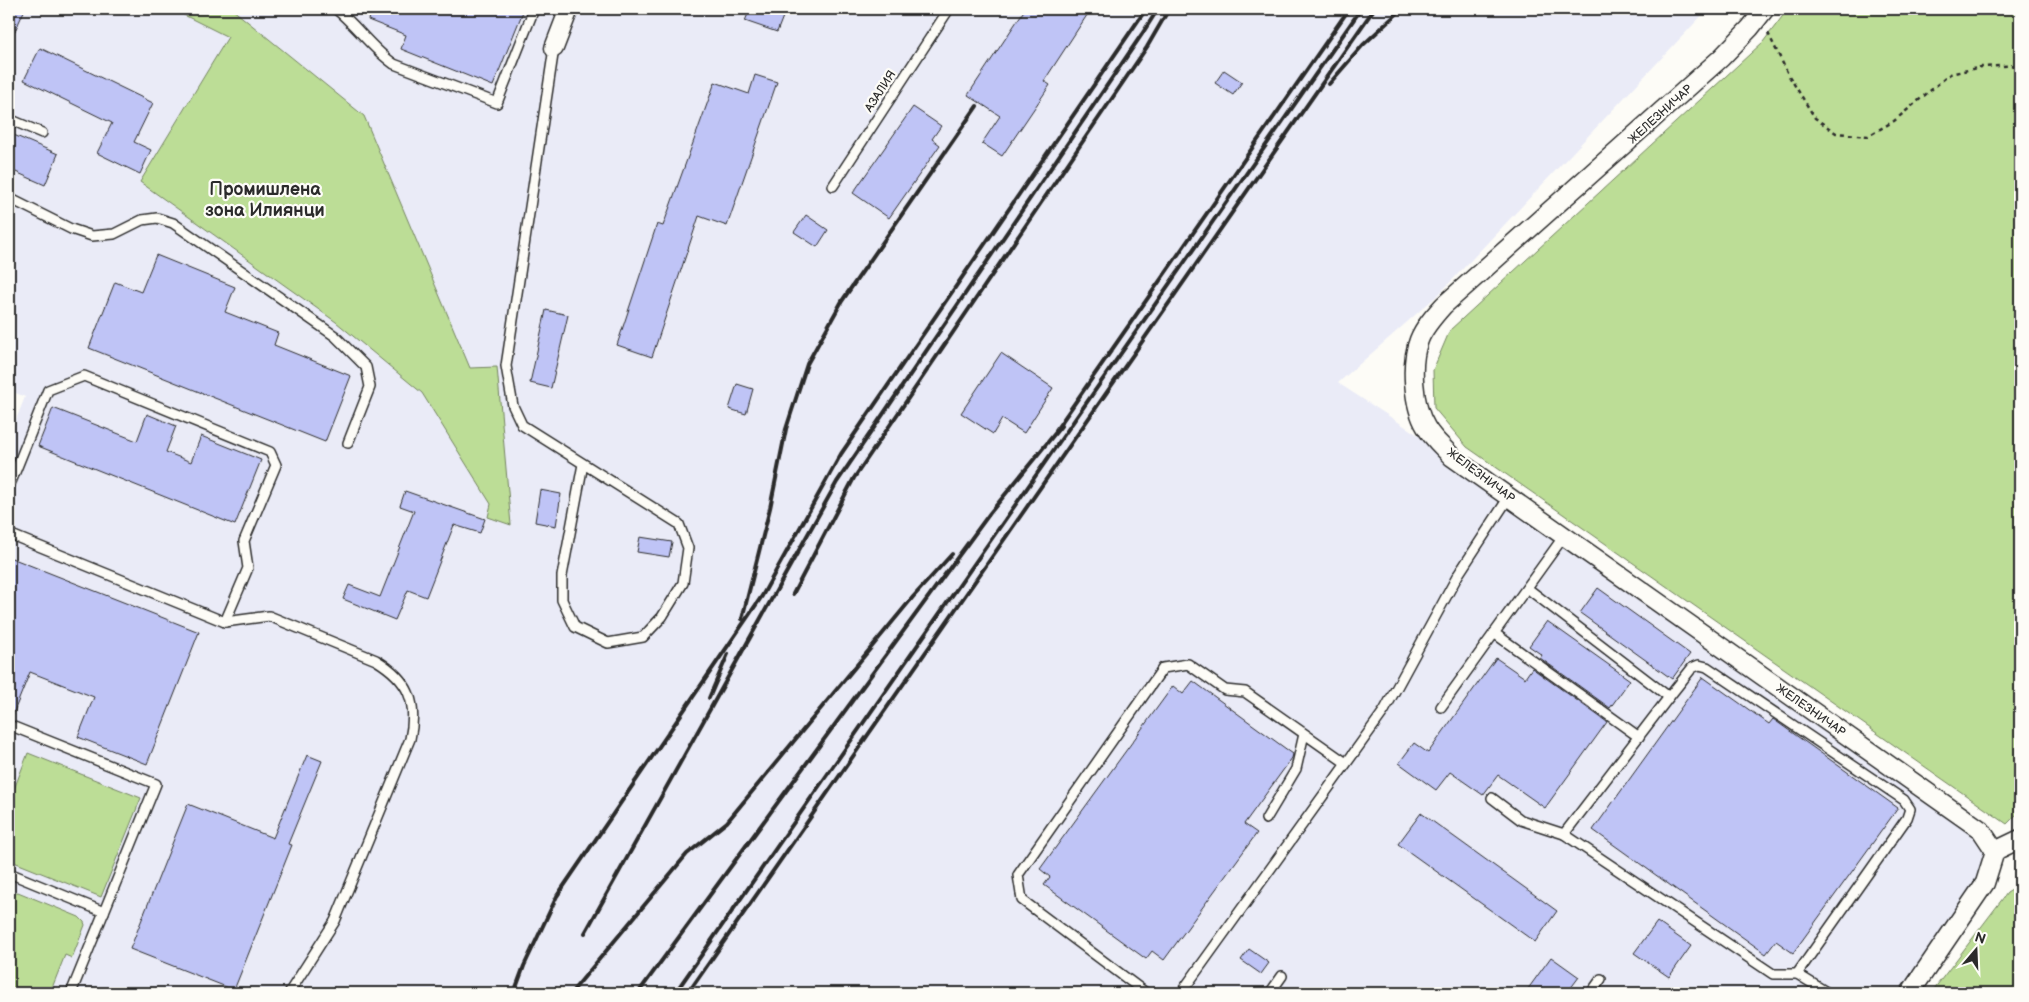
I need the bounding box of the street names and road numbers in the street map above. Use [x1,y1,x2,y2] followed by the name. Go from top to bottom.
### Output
[861,68,899,116] street label: АЗАЛИЯ
[1625,81,1696,147] street label: ЖЕЛЕЗНИЧАР
[1444,445,1518,506] street label: ЖЕЛЕЗНИЧАР
[1773,681,1849,740] street label: ЖЕЛЕЗНИЧАР

